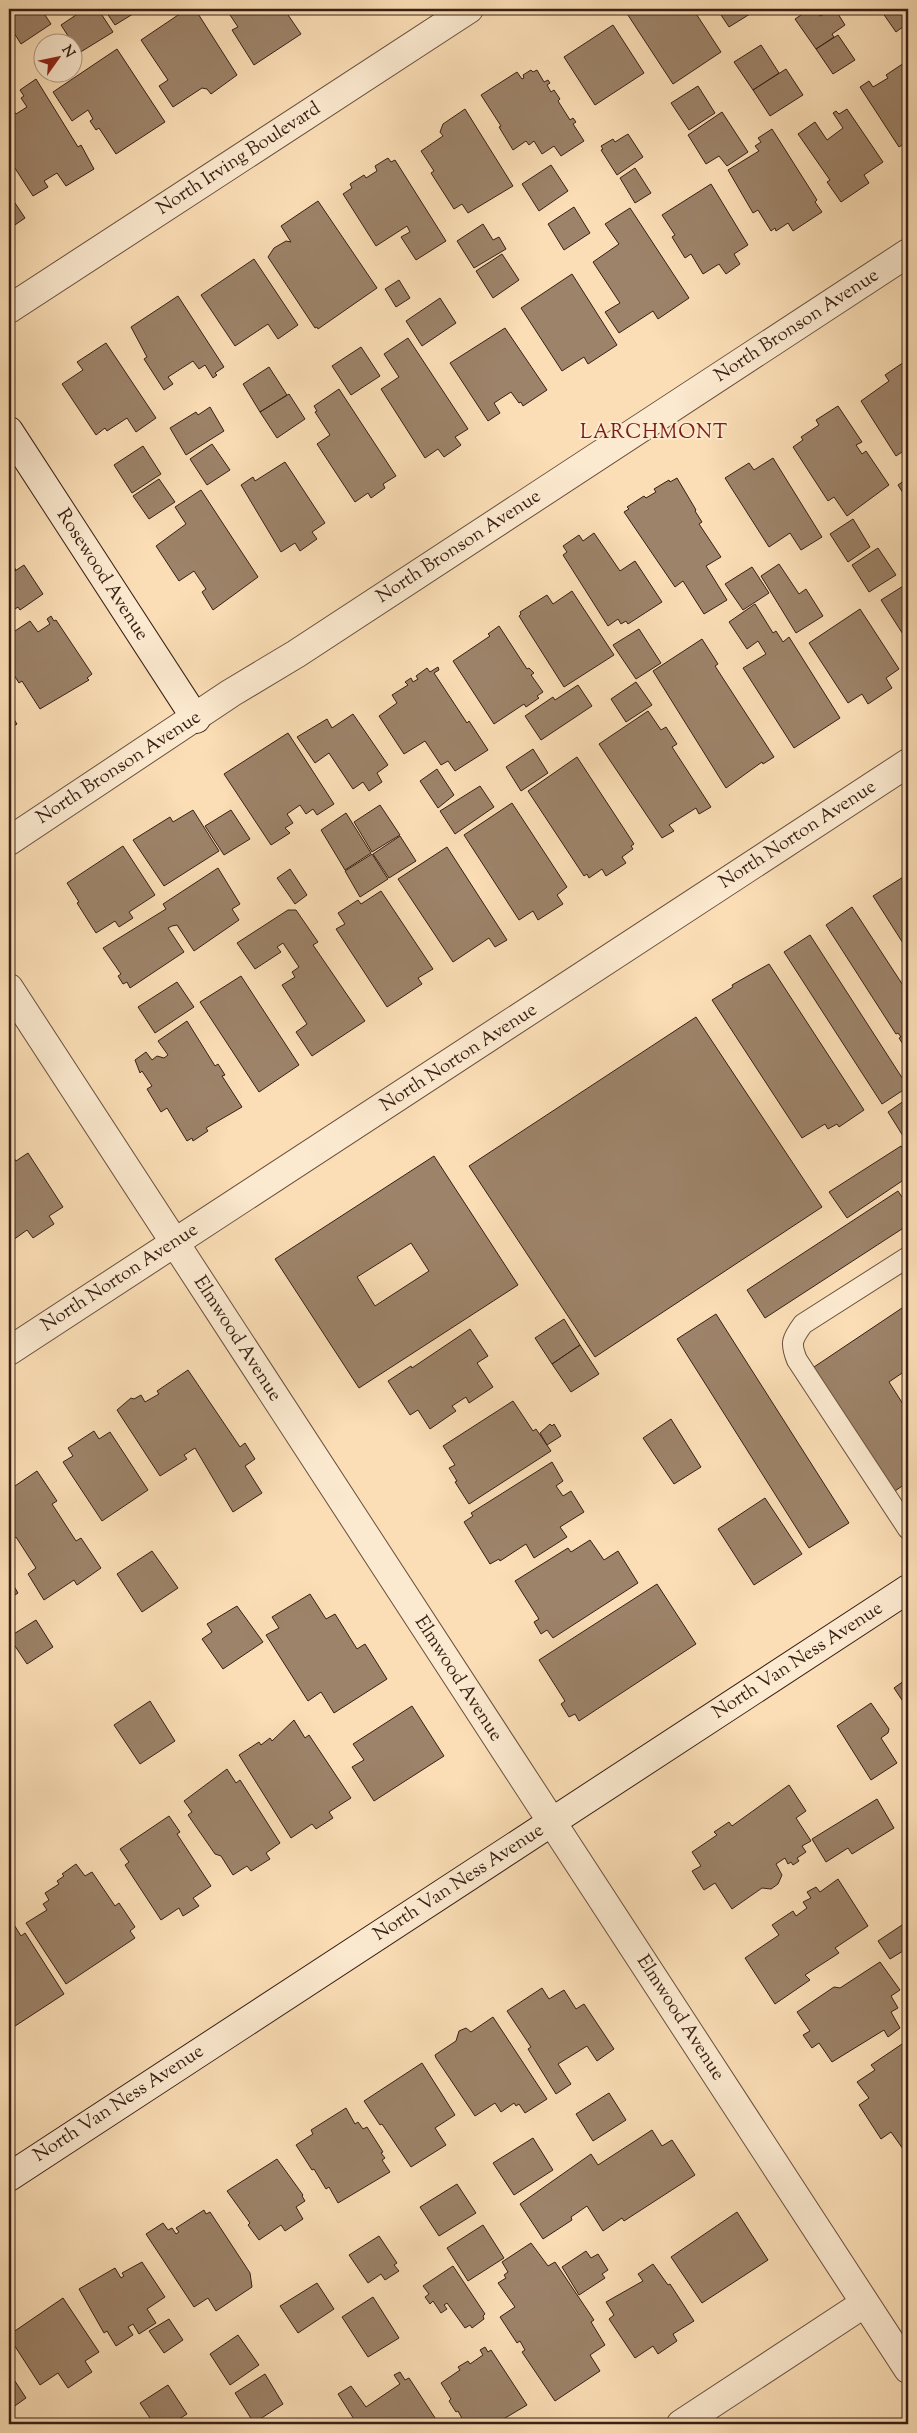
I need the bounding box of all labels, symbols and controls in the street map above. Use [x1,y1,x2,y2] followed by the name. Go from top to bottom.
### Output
[32,32,82,82] north arrow
[56,42,79,62] text: N
[152,96,326,222] street label: North Irving Boulevard
[709,262,885,389] street label: North Bronson Avenue
[580,419,728,448] district label: LARCHMONT
[371,483,547,610] street label: North Bronson Avenue
[49,504,155,646] street label: Rosewood Avenue
[31,704,207,831] street label: North Bronson Avenue
[714,774,882,896] street label: North Norton Avenue
[375,997,543,1119] street label: North Norton Avenue
[36,1217,204,1339] street label: North Norton Avenue
[186,1271,288,1407] street label: Elmwood Avenue
[707,1596,889,1726] street label: North Van Ness Avenue
[407,1611,509,1747] street label: Elmwood Avenue
[368,1818,550,1948] street label: North Van Ness Avenue
[629,1950,731,2086] street label: Elmwood Avenue
[28,2039,210,2169] street label: North Van Ness Avenue

